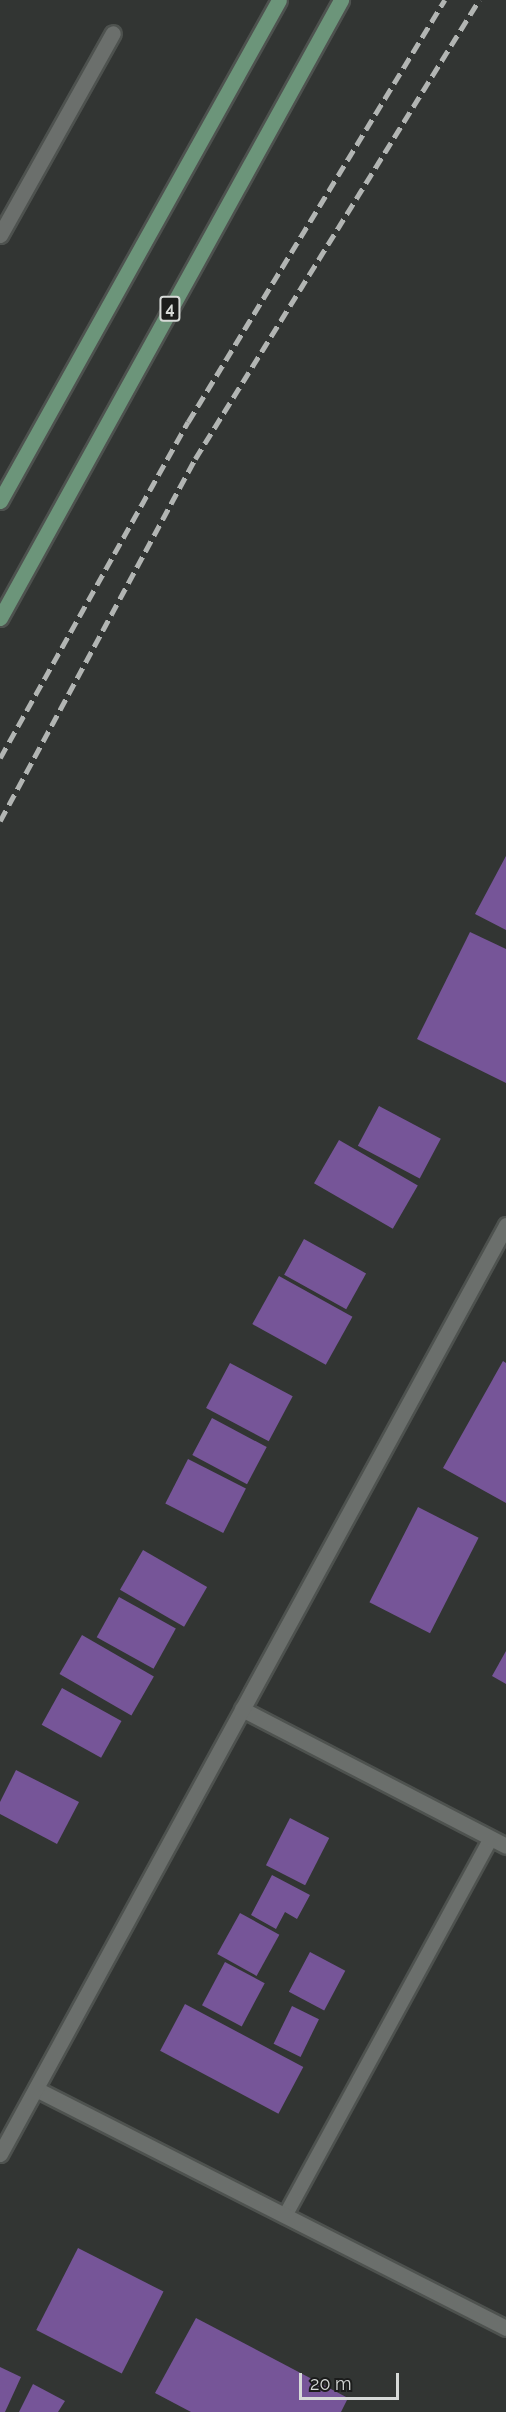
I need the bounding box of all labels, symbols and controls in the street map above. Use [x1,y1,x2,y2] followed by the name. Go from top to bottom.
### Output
[158,296,182,322] road number: 4
[302,2361,402,2399] scale bar
[310,2373,352,2394] text: 20 m

